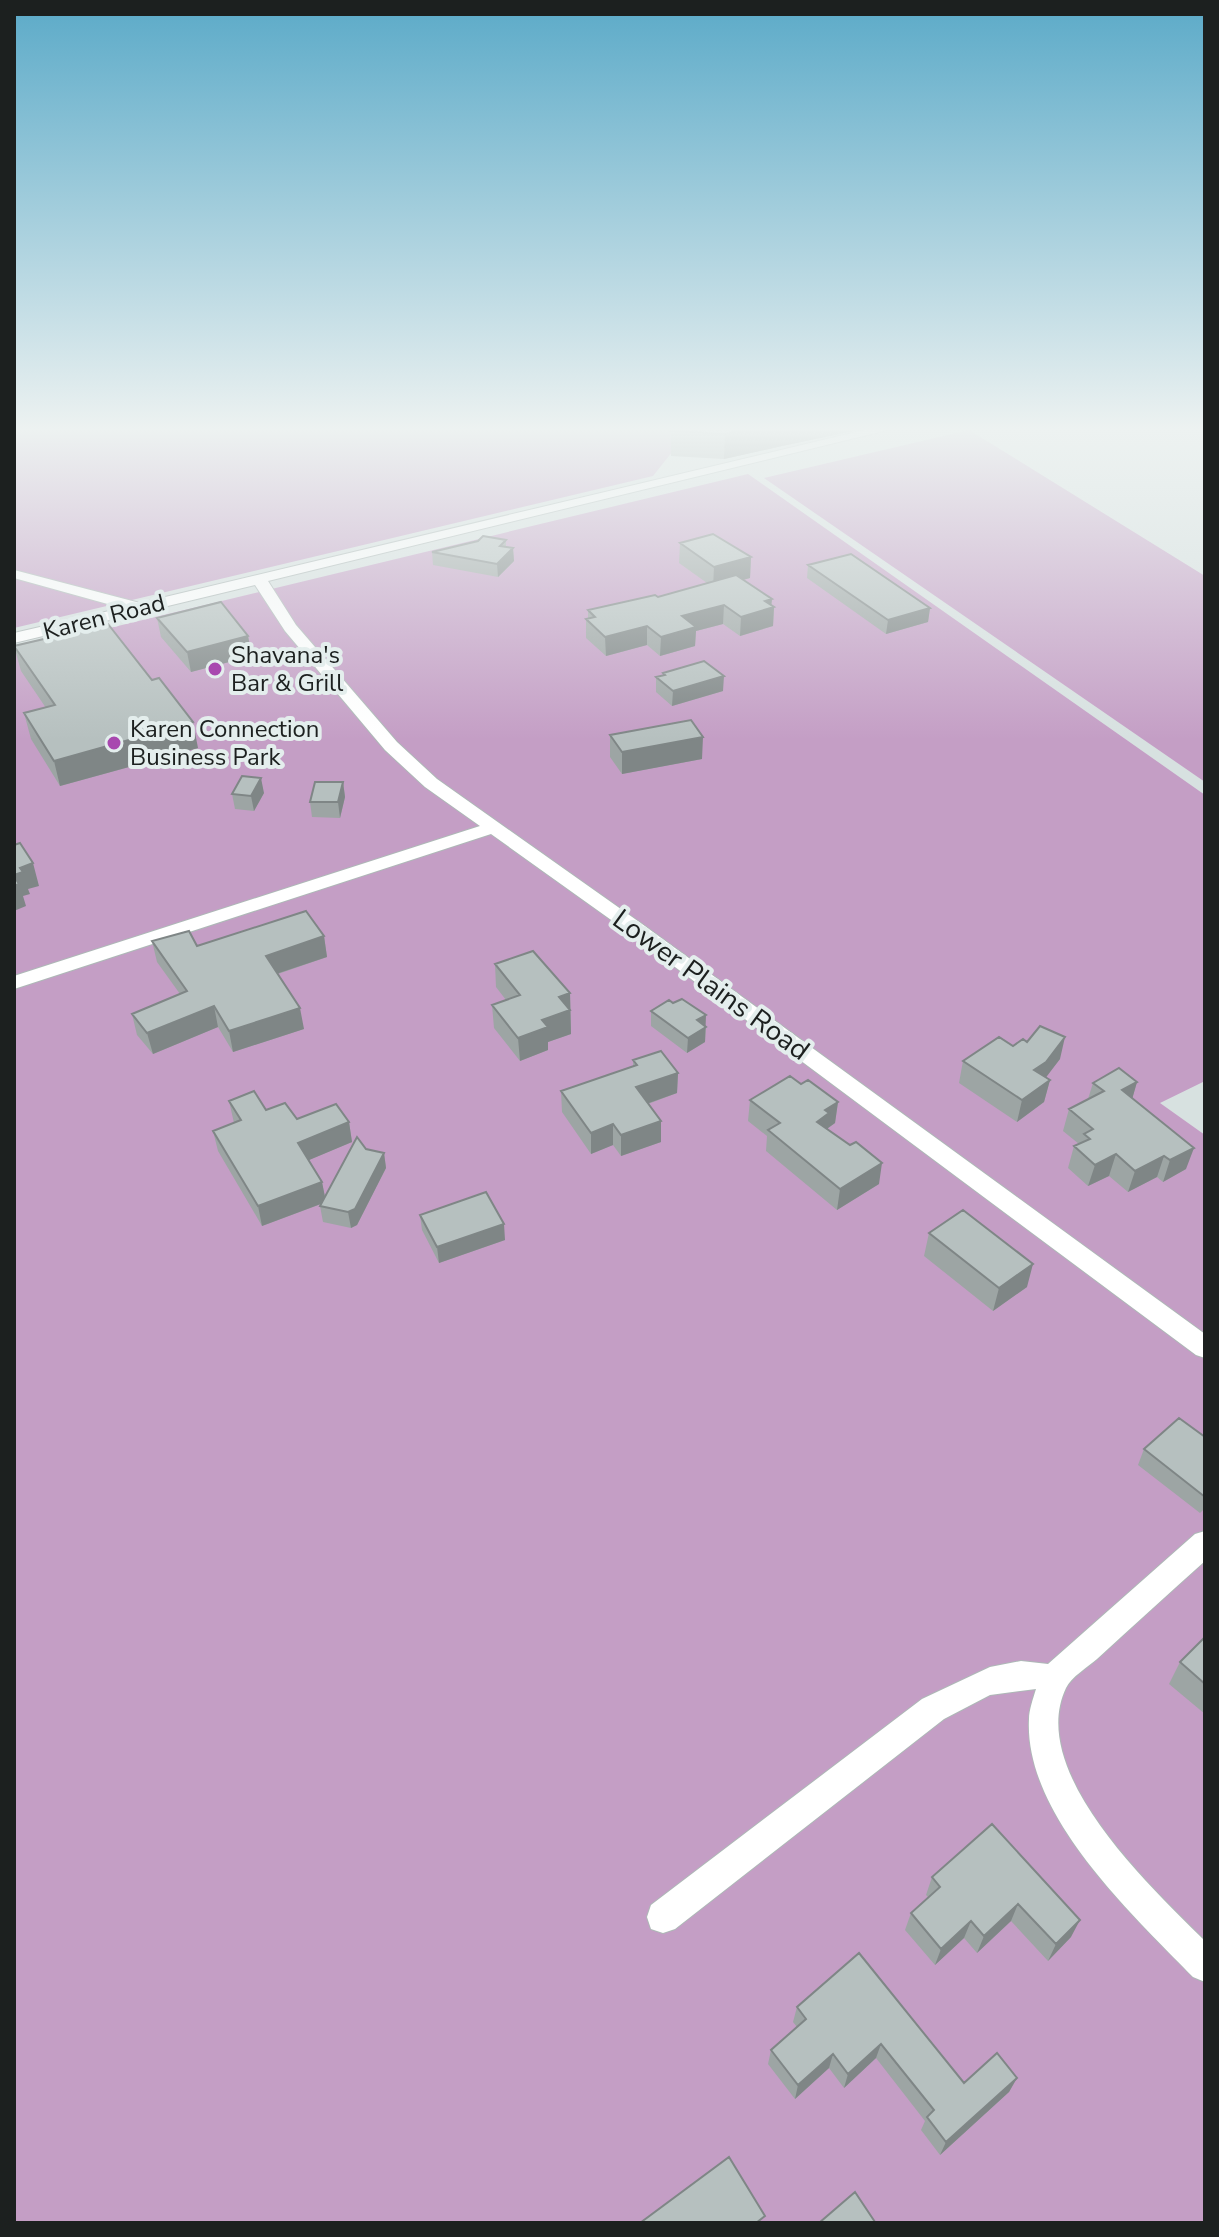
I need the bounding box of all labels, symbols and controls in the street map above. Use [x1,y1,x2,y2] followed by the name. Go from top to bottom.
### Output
[40,586,168,648] street label: Karen Road
[231,639,343,699] place label: Shavana's Bar & Grill
[206,660,224,678] marker: Shavana's Bar & Grill
[130,713,319,773] place label: Karen Connection Business Park
[105,734,123,752] marker: Karen Connection Business Park
[605,901,817,1069] street label: Lower Plains Road

